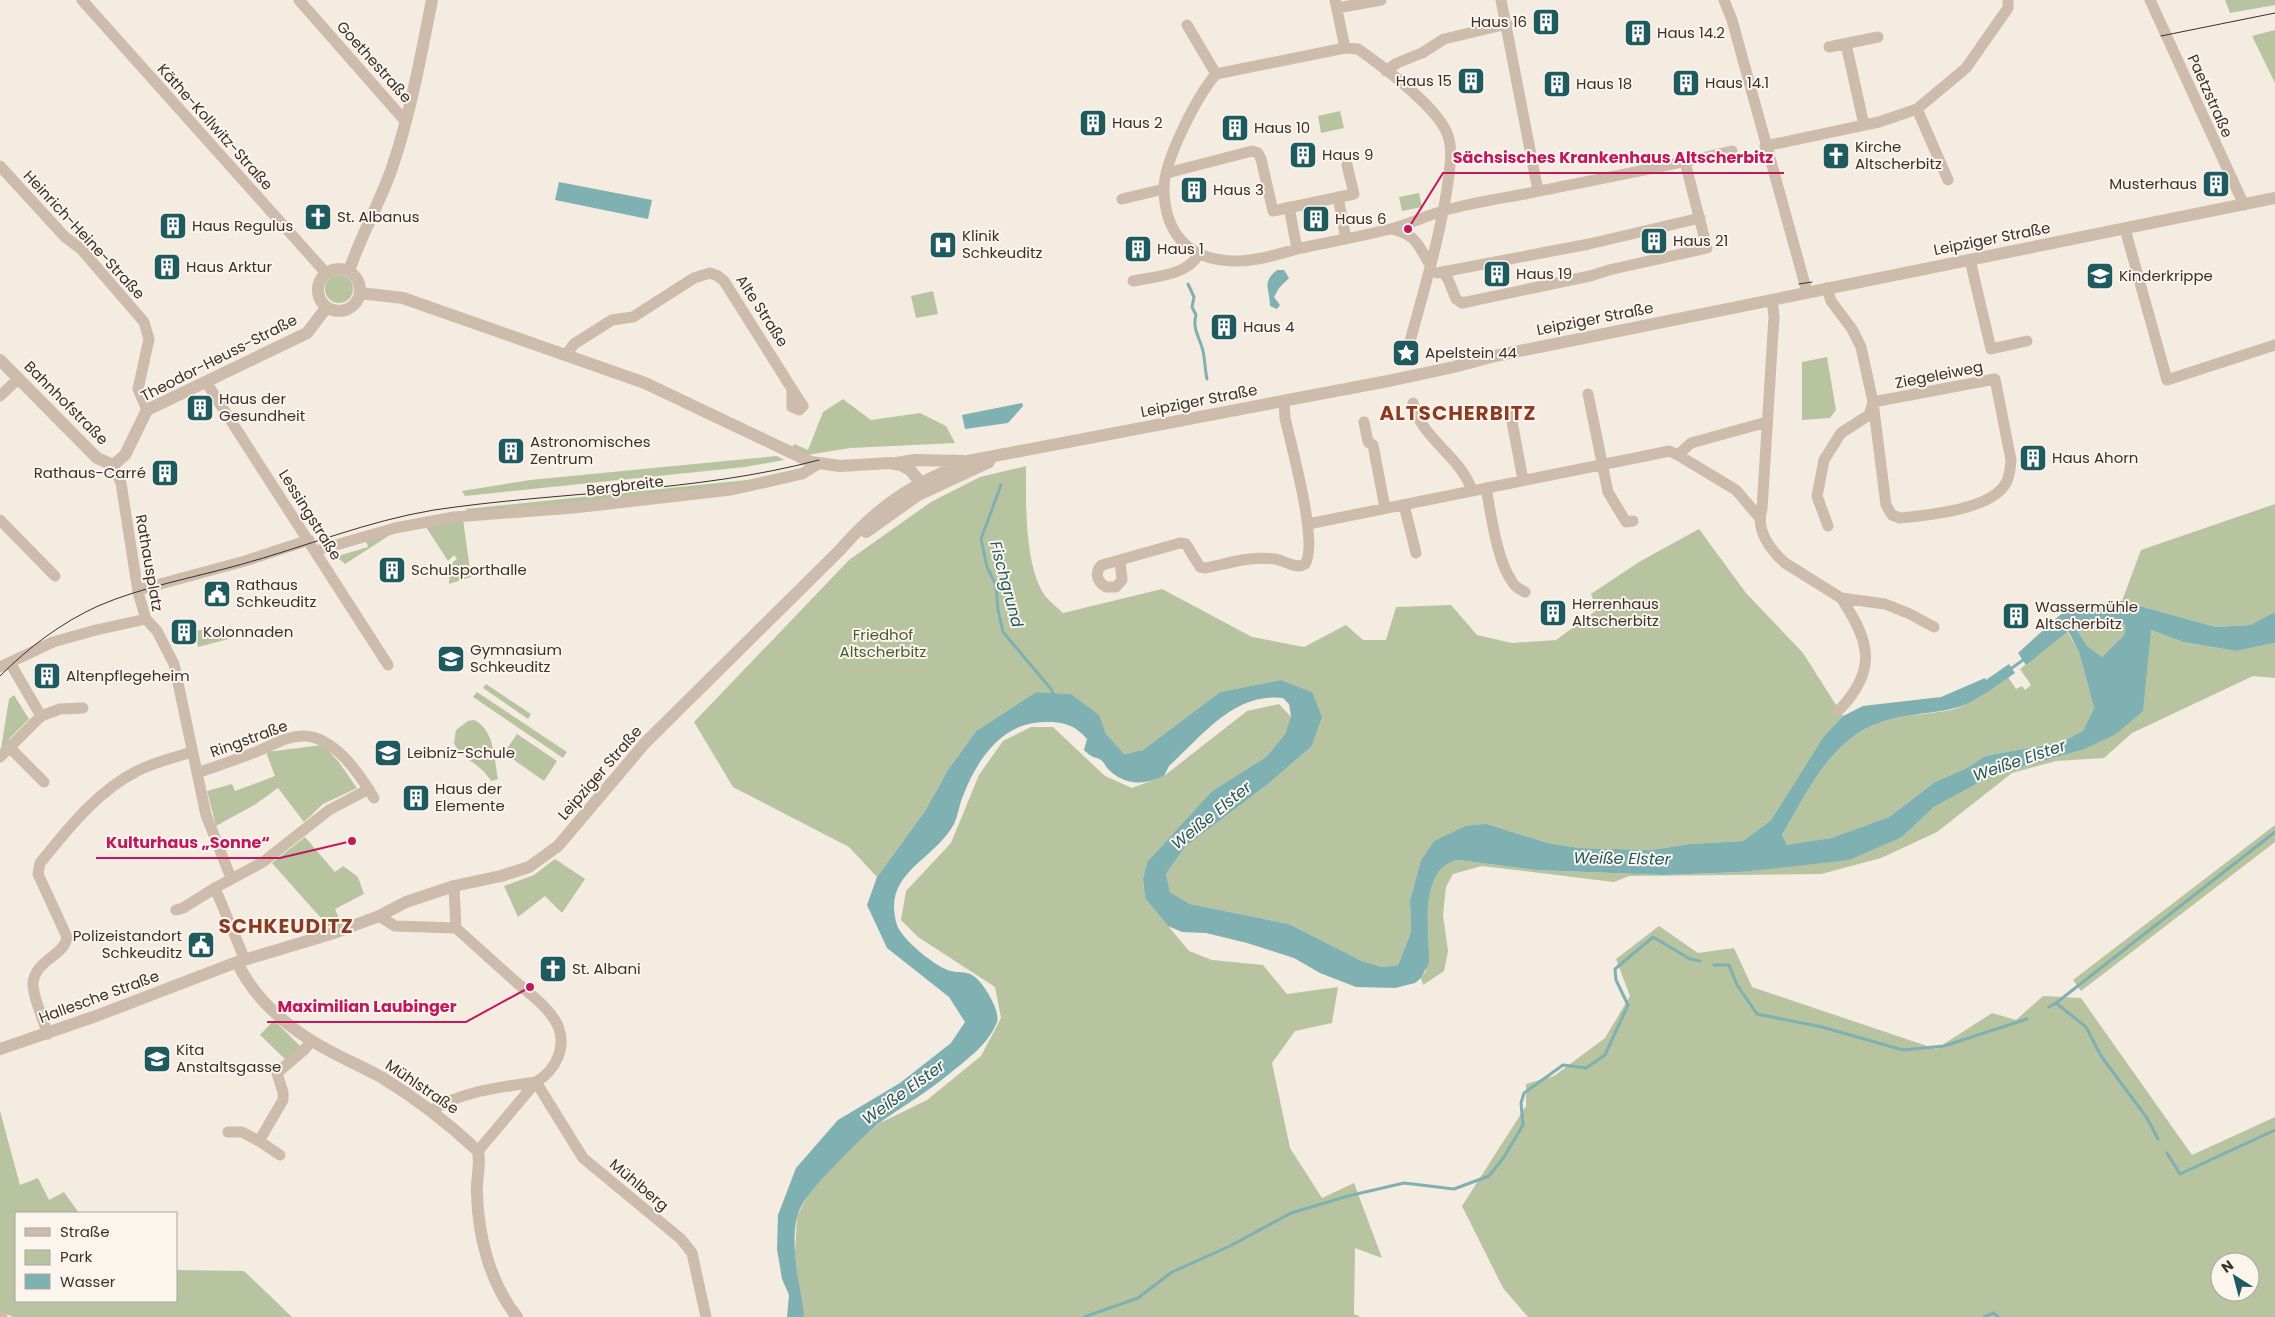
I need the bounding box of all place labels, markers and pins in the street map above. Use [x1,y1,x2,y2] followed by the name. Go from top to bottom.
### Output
[1531,7,1561,37] building icon: Haus 16
[1471,11,1527,32] place label: Haus 16
[1623,18,1653,48] building icon: Haus 14.2
[1657,22,1725,43] place label: Haus 14.2
[1456,66,1486,96] building icon: Haus 15
[1671,68,1701,98] building icon: Haus 14.1
[1542,69,1572,99] building icon: Haus 18
[1396,70,1452,91] place label: Haus 15
[1705,72,1769,93] place label: Haus 14.1
[1576,73,1632,94] place label: Haus 18
[1078,108,1108,138] building icon: Haus 2
[1112,112,1163,133] place label: Haus 2
[1220,113,1250,143] building icon: Haus 10
[1254,117,1310,138] place label: Haus 10
[1855,136,1942,174] place label: Kirche Altscherbitz
[1288,140,1318,170] building icon: Haus 9
[1821,141,1851,171] church icon: Kirche Altscherbitz
[1443,142,1784,173] callout: Sächsisches Krankenhaus Altscherbitz
[1322,144,1373,165] place label: Haus 9
[2201,169,2231,199] building icon: Musterhaus
[2109,173,2197,194] place label: Musterhaus
[1179,175,1209,205] building icon: Haus 3
[1213,179,1264,200] place label: Haus 3
[303,202,333,232] church icon: St. Albanus
[1301,204,1331,234] building icon: Haus 6
[337,206,420,227] place label: St. Albanus
[1335,208,1386,229] place label: Haus 6
[158,211,188,241] building icon: Haus Regulus
[192,215,293,236] place label: Haus Regulus
[962,225,1042,263] place label: Klinik Schkeuditz
[1639,226,1669,256] building icon: Haus 21
[928,230,958,260] hospital icon: Klinik Schkeuditz
[1673,230,1728,251] place label: Haus 21
[1123,234,1153,264] building icon: Haus 1
[1157,238,1204,259] place label: Haus 1
[152,252,182,282] building icon: Haus Arktur
[186,256,272,277] place label: Haus Arktur
[1482,259,1512,289] building icon: Haus 19
[2085,261,2115,291] school or university icon: Kinderkrippe
[1516,263,1572,284] place label: Haus 19
[2119,265,2213,286] place label: Kinderkrippe
[1209,312,1239,342] building icon: Haus 4
[1243,316,1294,337] place label: Haus 4
[1391,338,1421,368] place icon: Apelstein 44
[1425,342,1517,363] place label: Apelstein 44
[219,388,305,426] place label: Haus der Gesundheit
[185,393,215,423] building icon: Haus der Gesundheit
[530,431,651,469] place label: Astronomisches Zentrum
[496,436,526,466] building icon: Astronomisches Zentrum
[2018,443,2048,473] building icon: Haus Ahorn
[2052,447,2138,468] place label: Haus Ahorn
[150,458,180,488] building icon: Rathaus-Carré
[34,462,146,483] place label: Rathaus-Carré
[377,555,407,585] building icon: Schulsporthalle
[411,559,527,580] place label: Schulsporthalle
[236,574,316,612] place label: Rathaus Schkeuditz
[202,579,232,609] public building icon: Rathaus Schkeuditz
[1572,593,1659,631] place label: Herrenhaus Altscherbitz
[2035,596,2138,634] place label: Wassermühle Altscherbitz
[1538,598,1568,628] building icon: Herrenhaus Altscherbitz
[2001,601,2031,631] building icon: Wassermühle Altscherbitz
[169,617,199,647] building icon: Kolonnaden
[203,621,293,642] place label: Kolonnaden
[470,639,562,677] place label: Gymnasium Schkeuditz
[436,644,466,674] school or university icon: Gymnasium Schkeuditz
[32,661,62,691] building icon: Altenpflegeheim
[66,665,190,686] place label: Altenpflegeheim
[373,738,403,768] school or university icon: Leibniz-Schule
[407,742,515,763] place label: Leibniz-Schule
[435,778,505,816] place label: Haus der Elemente
[401,783,431,813] building icon: Haus der Elemente
[96,827,280,858] callout: Kulturhaus „Sonne“
[73,925,182,963] place label: Polizeistandort Schkeuditz
[186,930,216,960] public building icon: Polizeistandort Schkeuditz
[538,954,568,984] church icon: St. Albani
[572,958,641,979] place label: St. Albani
[267,991,466,1022] callout: Maximilian Laubinger
[176,1039,281,1077] place label: Kita Anstaltsgasse
[142,1044,172,1074] school or university icon: Kita Anstaltsgasse

